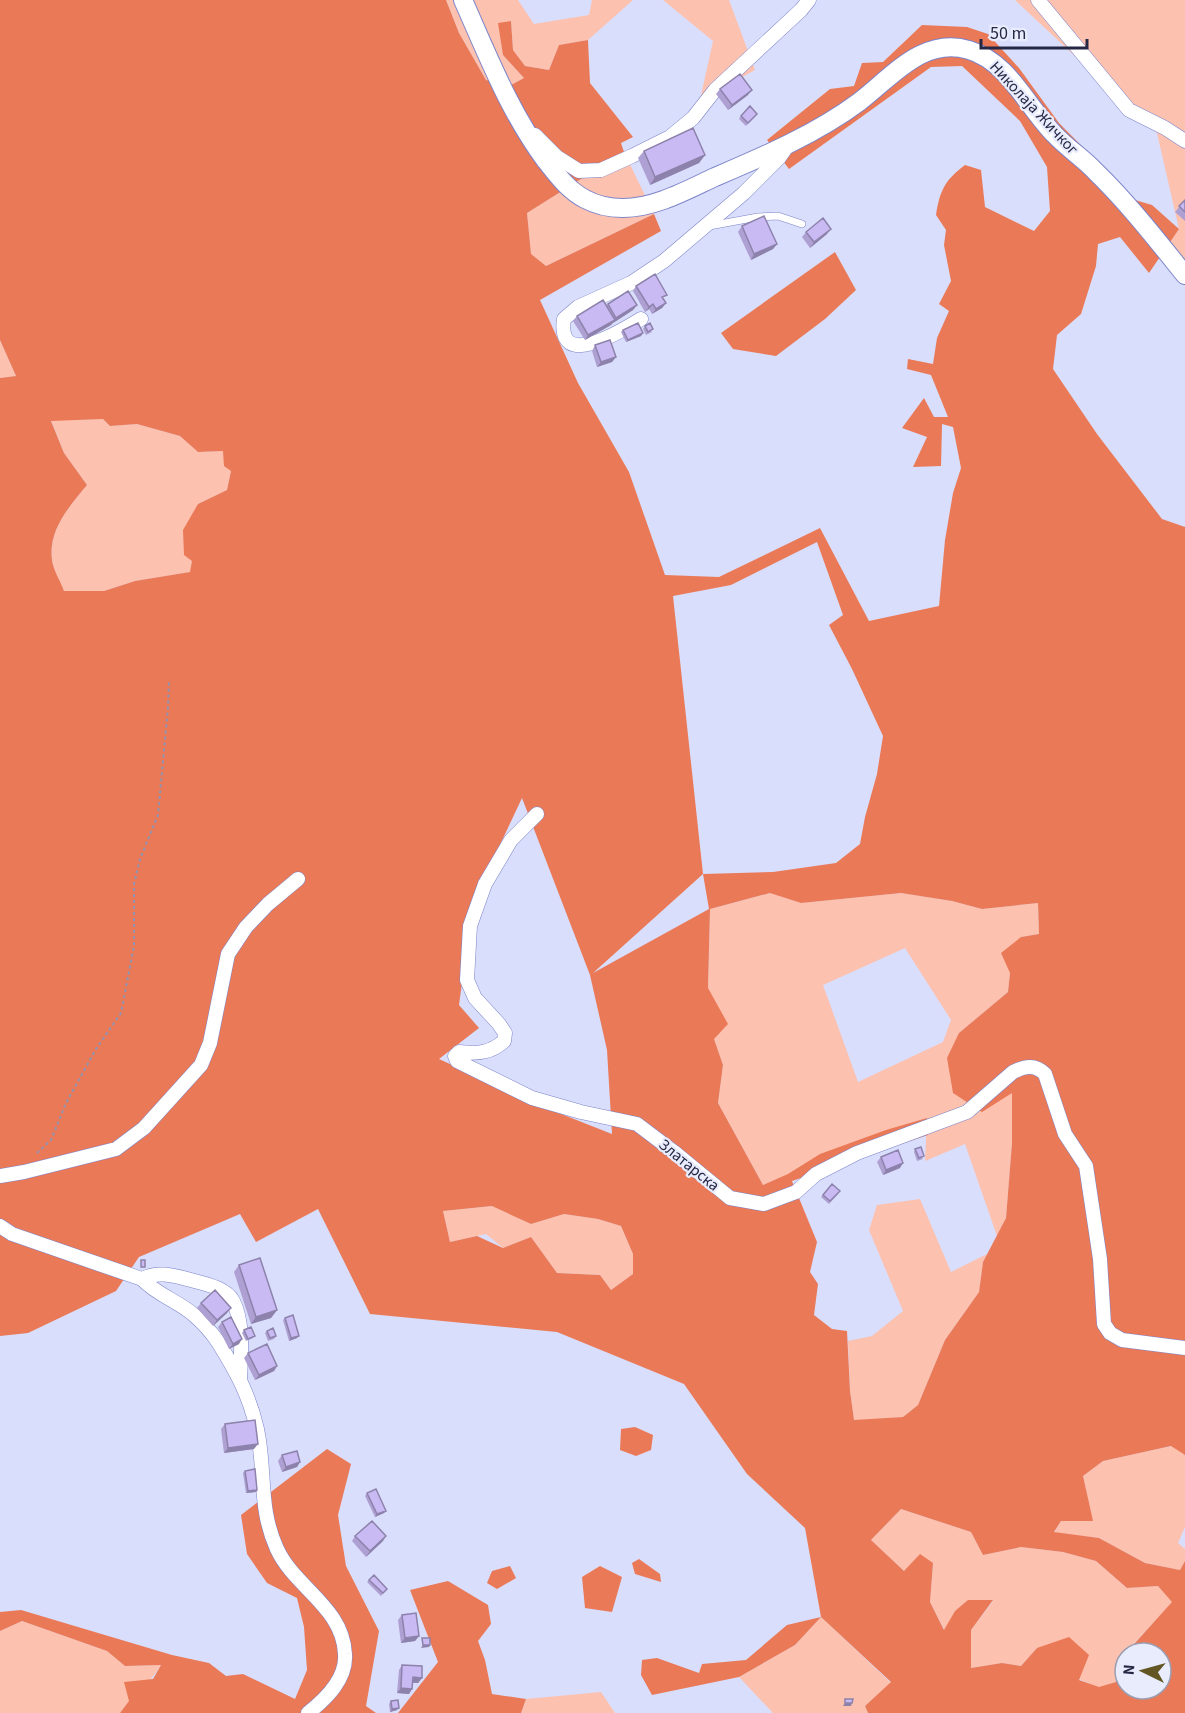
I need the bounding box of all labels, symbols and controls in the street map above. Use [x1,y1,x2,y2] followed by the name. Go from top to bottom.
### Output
[981,12,1088,50] scale bar
[990,21,1026,46] text: 50 m
[985,56,1084,160] street label: Николаја Жичког
[654,1134,724,1196] street label: Златарска
[1113,1641,1173,1701] north arrow
[1118,1664,1140,1676] text: N

